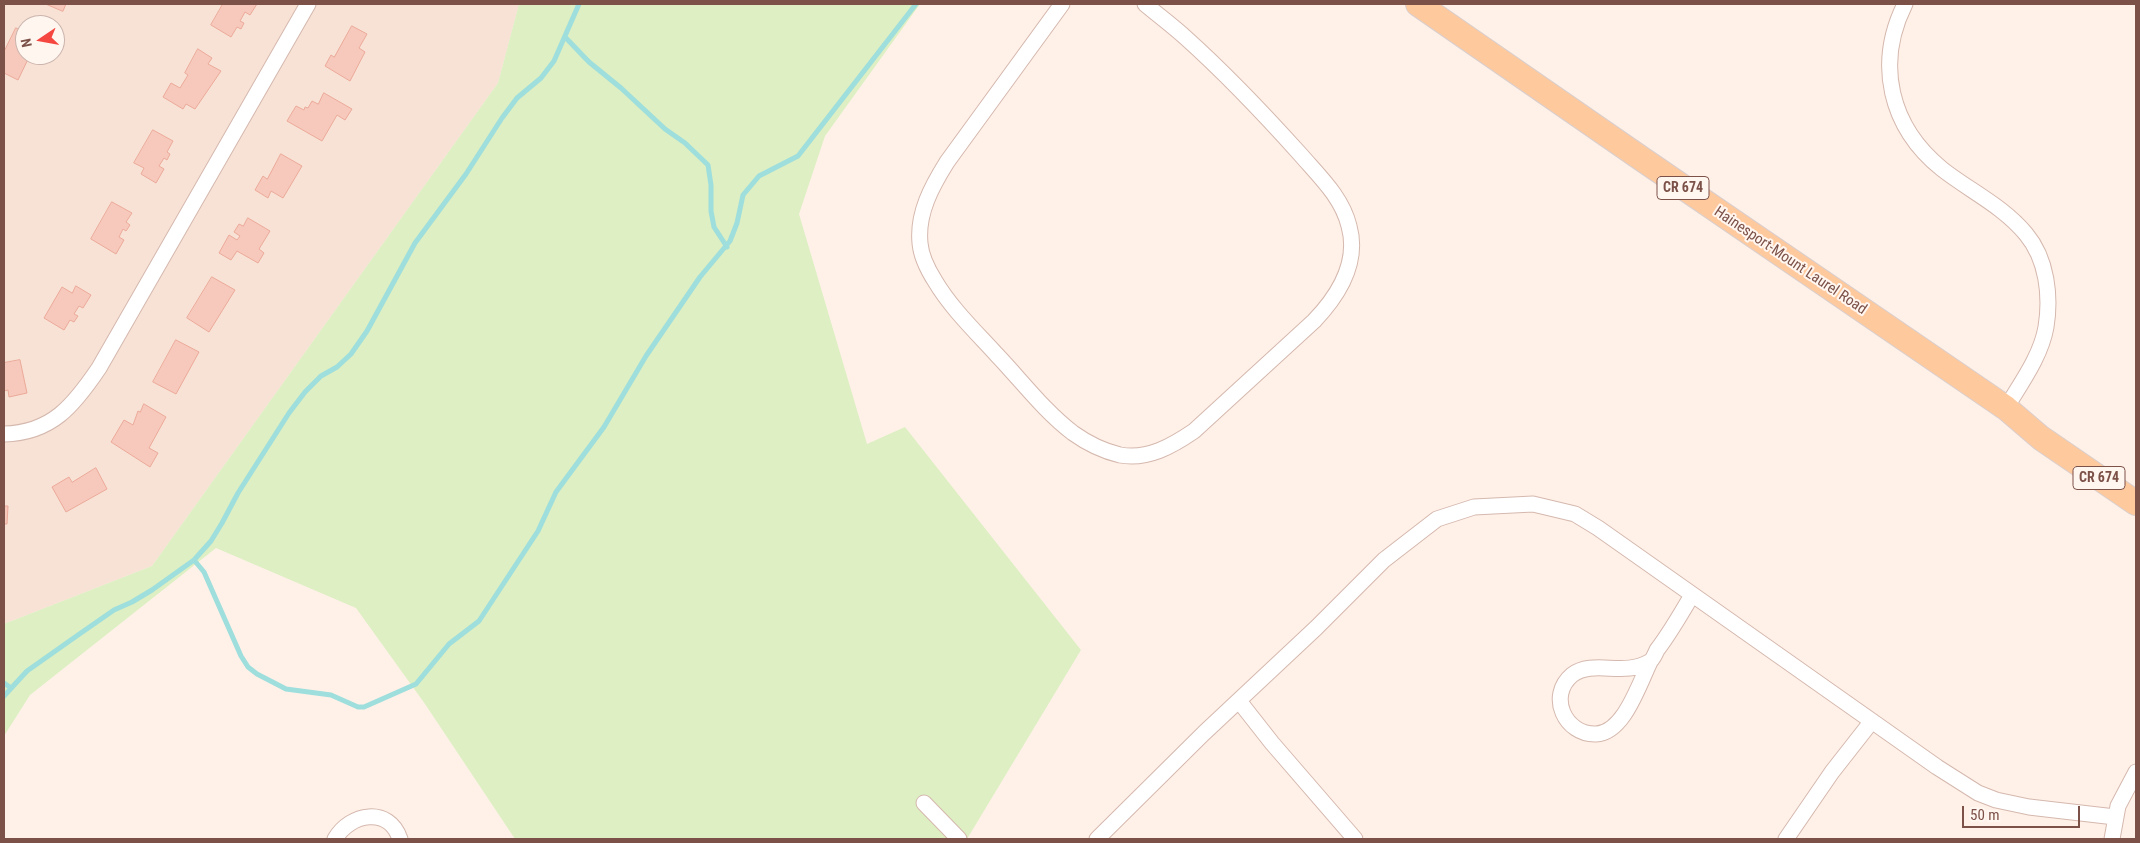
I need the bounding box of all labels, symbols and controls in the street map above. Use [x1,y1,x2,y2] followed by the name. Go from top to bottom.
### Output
[15,15,65,65] north arrow
[18,37,35,49] text: N
[1657,177,1709,200] road number: CR 674
[1710,203,1870,319] street label: Hainesport-Mount Laurel Road
[2073,466,2125,489] road number: CR 674
[1965,796,2082,828] scale bar
[1970,806,2000,824] text: 50 m

